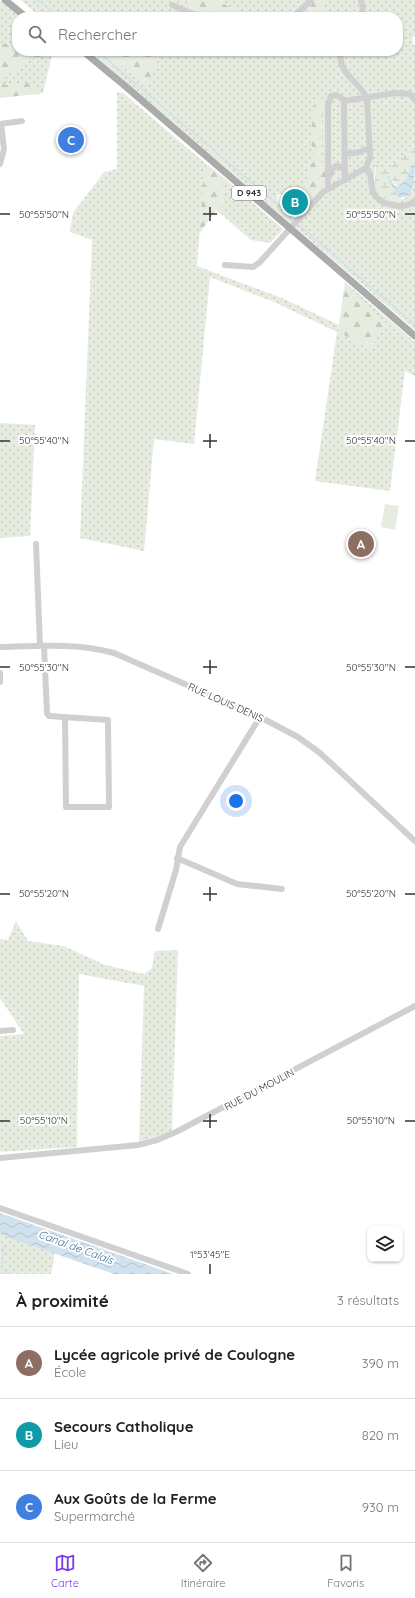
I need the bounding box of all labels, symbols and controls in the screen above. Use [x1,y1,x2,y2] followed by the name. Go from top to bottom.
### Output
[12,12,403,56] search box
[26,23,48,45] icon: search
[58,25,137,44] text: Rechercher
[58,125,84,155] pin: C
[232,186,266,200] road number: D 943
[282,187,308,217] pin: B
[19,208,69,221] text: 50°55'50"N
[346,208,396,221] text: 50°55'50"N
[19,434,69,447] text: 50°55'40"N
[346,434,396,447] text: 50°55'40"N
[348,529,374,559] pin: A
[19,661,69,674] text: 50°55'30"N
[346,661,396,674] text: 50°55'30"N
[186,680,266,725] street label: RUE LOUIS DENIS
[226,791,246,811] your location
[19,887,69,900] text: 50°55'20"N
[346,887,396,900] text: 50°55'20"N
[222,1066,296,1113] street label: RUE DU MOULIN
[20,1114,68,1127] text: 50°55'10"N
[347,1114,395,1127] text: 50°55'10"N
[367,1226,403,1262] map controls
[367,1226,403,1262] button: layers
[37,1227,116,1267] water label: Canal de Calais
[190,1248,230,1261] text: 1°53'45"E
[16,1290,109,1311] text: À proximité
[337,1292,399,1308] text: 3 résultats
[54,1345,295,1364] text: Lycée agricole privé de Coulogne
[25,1355,33,1371] text: A
[362,1355,399,1371] text: 390 m
[54,1364,86,1380] text: École
[54,1417,194,1436] text: Secours Catholique
[25,1427,33,1443] text: B
[362,1427,399,1443] text: 820 m
[54,1436,78,1452] text: Lieu
[54,1489,217,1508] text: Aux Goûts de la Ferme
[25,1499,33,1515] text: C
[362,1499,399,1515] text: 930 m
[54,1508,135,1524] text: Supermarché
[51,1552,79,1590] tab: Carte
[181,1552,226,1590] tab: Itinéraire
[327,1552,364,1590] tab: Favoris

